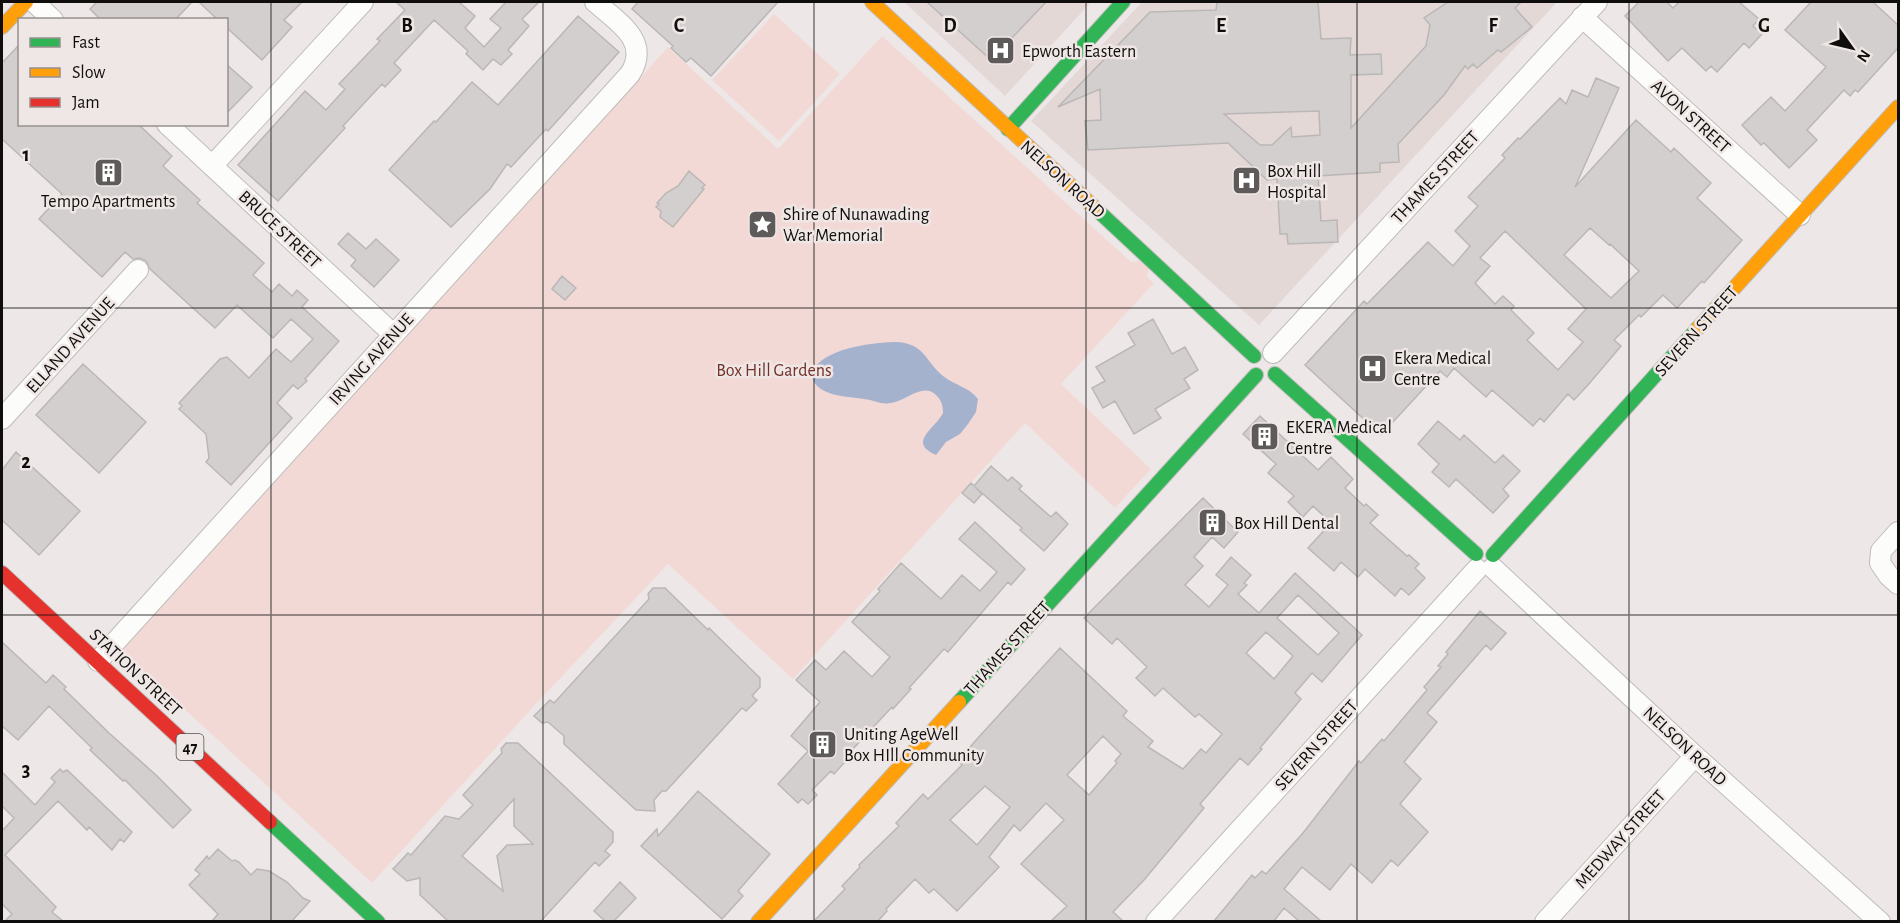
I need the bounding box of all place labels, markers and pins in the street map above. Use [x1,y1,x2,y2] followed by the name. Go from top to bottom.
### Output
[985,35,1017,67] hospital icon: Epworth Eastern
[1022,43,1136,61] place label: Epworth Eastern
[92,156,124,188] building icon: Tempo Apartments
[1267,163,1326,202] place label: Box Hill Hospital
[1230,165,1262,197] hospital icon: Box Hill Hospital
[41,193,175,211] place label: Tempo Apartments
[783,206,930,245] place label: Shire of Nunawading War Memorial
[746,208,778,240] place icon: Shire of Nunawading War Memorial
[1394,350,1491,389] place label: Ekera Medical Centre
[1357,352,1389,384] hospital icon: Ekera Medical Centre
[1286,419,1392,458] place label: EKERA Medical Centre
[1249,421,1281,453] building icon: EKERA Medical Centre
[1197,507,1229,539] building icon: Box Hill Dental
[1234,515,1339,533] place label: Box Hill Dental
[844,726,984,765] place label: Uniting AgeWell Box HIll Community
[807,728,839,760] building icon: Uniting AgeWell Box HIll Community

